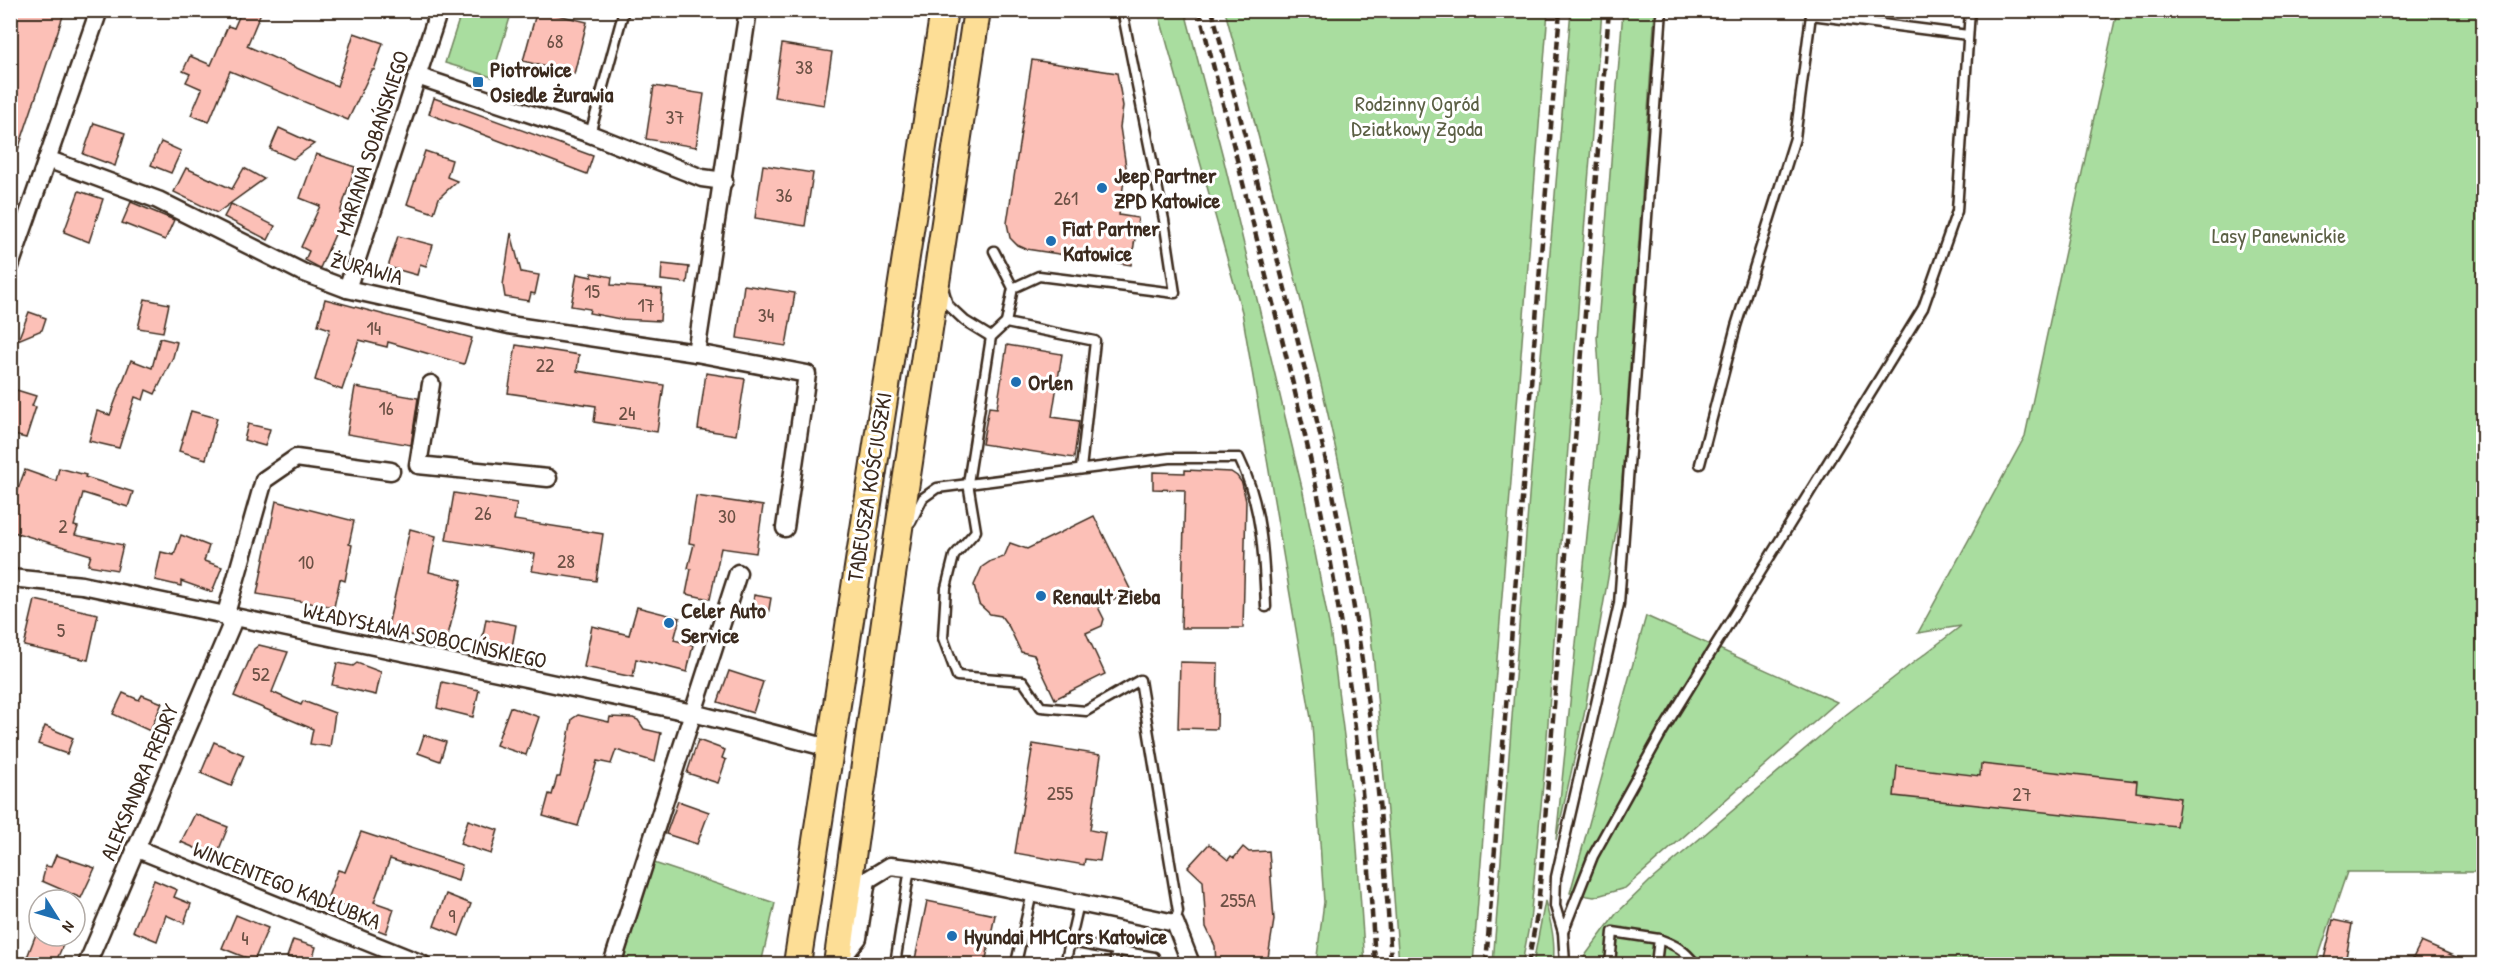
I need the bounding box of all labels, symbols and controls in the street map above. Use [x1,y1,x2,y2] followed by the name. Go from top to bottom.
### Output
[547,27,563,54] house number: 68
[328,47,416,239] street label: MARIANA SOBAŃSKIEGO
[795,53,813,80] house number: 38
[490,54,614,109] place label: Piotrowice Osiedle Żurawia
[471,75,485,89] marker: Piotrowice Osiedle Żurawia
[1351,88,1483,143] park label: Rodzinny Ogród Działkowy Zgoda
[666,103,685,130] house number: 37
[1114,160,1220,215] place label: Jeep Partner ZPD Katowice
[776,181,792,208] house number: 36
[1095,181,1109,195] marker: Jeep Partner ZPD Katowice
[1054,184,1078,211] house number: 261
[1062,213,1160,268] place label: Fiat Partner Katowice
[2212,220,2346,250] park label: Lasy Panewnickie
[1044,234,1058,248] marker: Fiat Partner Katowice
[328,244,407,292] street label: ŻURAWIA
[584,277,600,304] house number: 15
[637,291,655,318] house number: 17
[758,301,774,328] house number: 34
[367,314,381,341] house number: 14
[536,351,555,378] house number: 22
[1028,367,1073,397] place label: Orlen
[1009,375,1023,389] marker: Orlen
[839,390,899,584] street label: TADEUSZA KOŚCIUSZKI
[378,394,394,421] house number: 16
[619,399,635,426] house number: 24
[474,499,492,526] house number: 26
[718,502,736,529] house number: 30
[58,512,68,539] house number: 2
[557,547,575,574] house number: 28
[298,548,314,575] house number: 10
[1053,581,1160,611] place label: Renault Zieba
[1034,589,1048,603] marker: Renault Zieba
[300,595,550,675] street label: WŁADYSŁAWA SOBOCIŃSKIEGO
[681,595,766,650] place label: Celer Auto Service
[57,616,66,643] house number: 5
[662,616,676,630] marker: Celer Auto Service
[252,660,271,687] house number: 52
[93,699,186,865] street label: ALEKSANDRA FREDRY
[1047,779,1074,806] house number: 255
[2012,780,2032,807] house number: 27
[189,834,386,936] street label: WINCENTEGO KADŁUBKA
[1220,886,1256,913] house number: 255A
[27,888,87,948] north arrow
[448,902,456,929] house number: 9
[57,917,80,937] text: N
[964,921,1168,952] place label: Hyundai MMCars Katowice
[241,924,249,951] house number: 4
[945,929,959,943] marker: Hyundai MMCars Katowice

